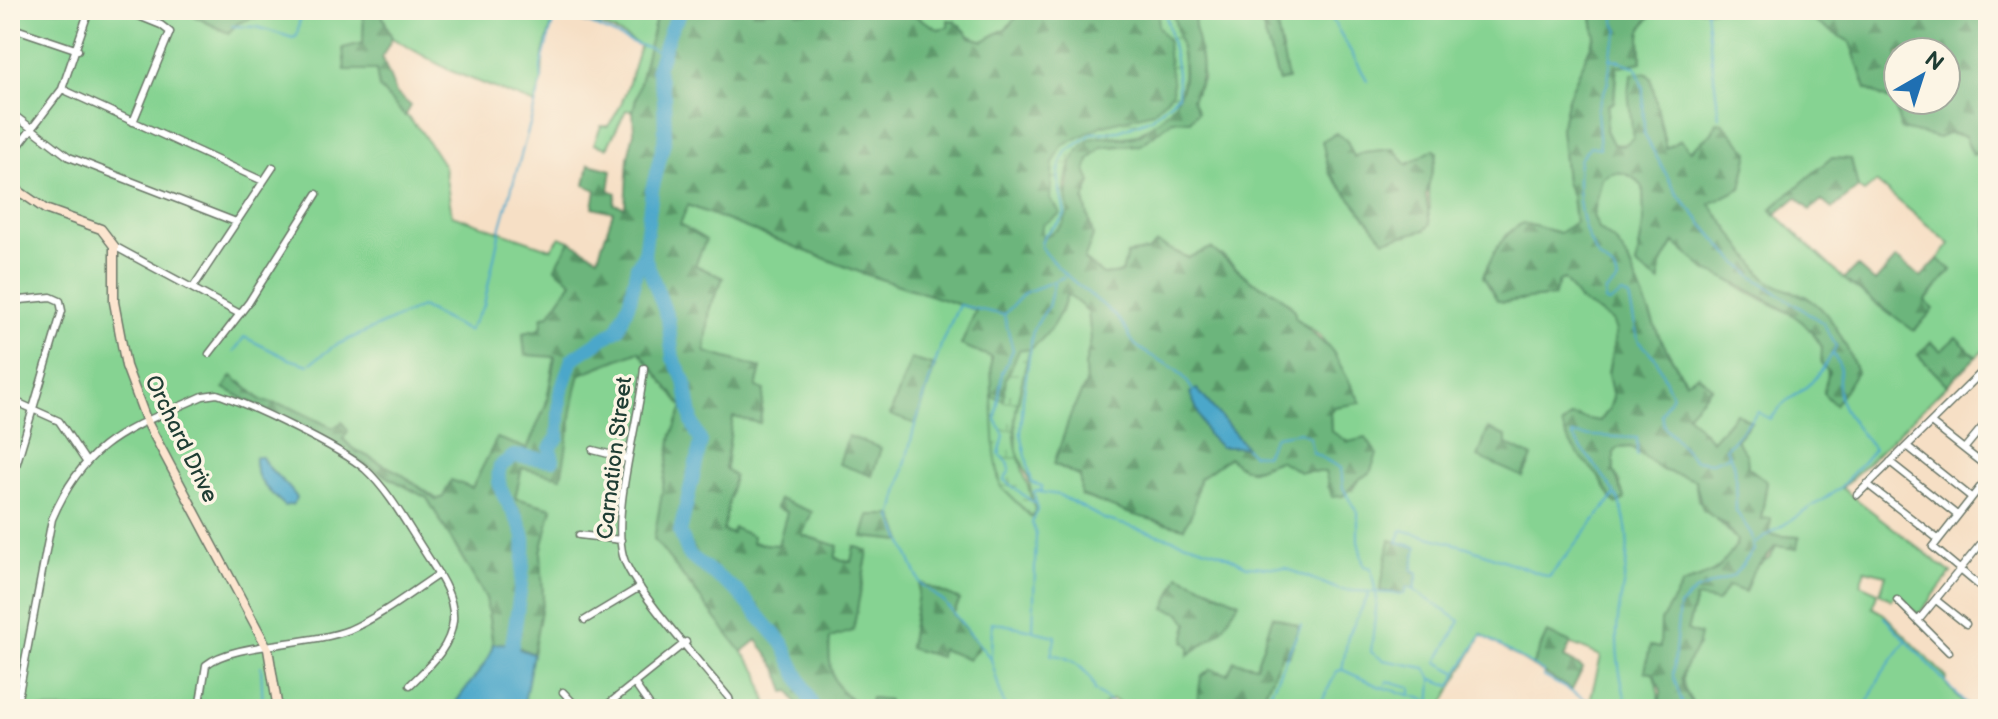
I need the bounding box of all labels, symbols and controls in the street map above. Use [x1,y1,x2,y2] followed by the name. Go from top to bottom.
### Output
[1882,36,1962,116] north arrow
[1919,46,1949,77] text: N
[139,371,223,507] street label: Orchard Drive
[592,375,638,541] street label: Carnation Street

